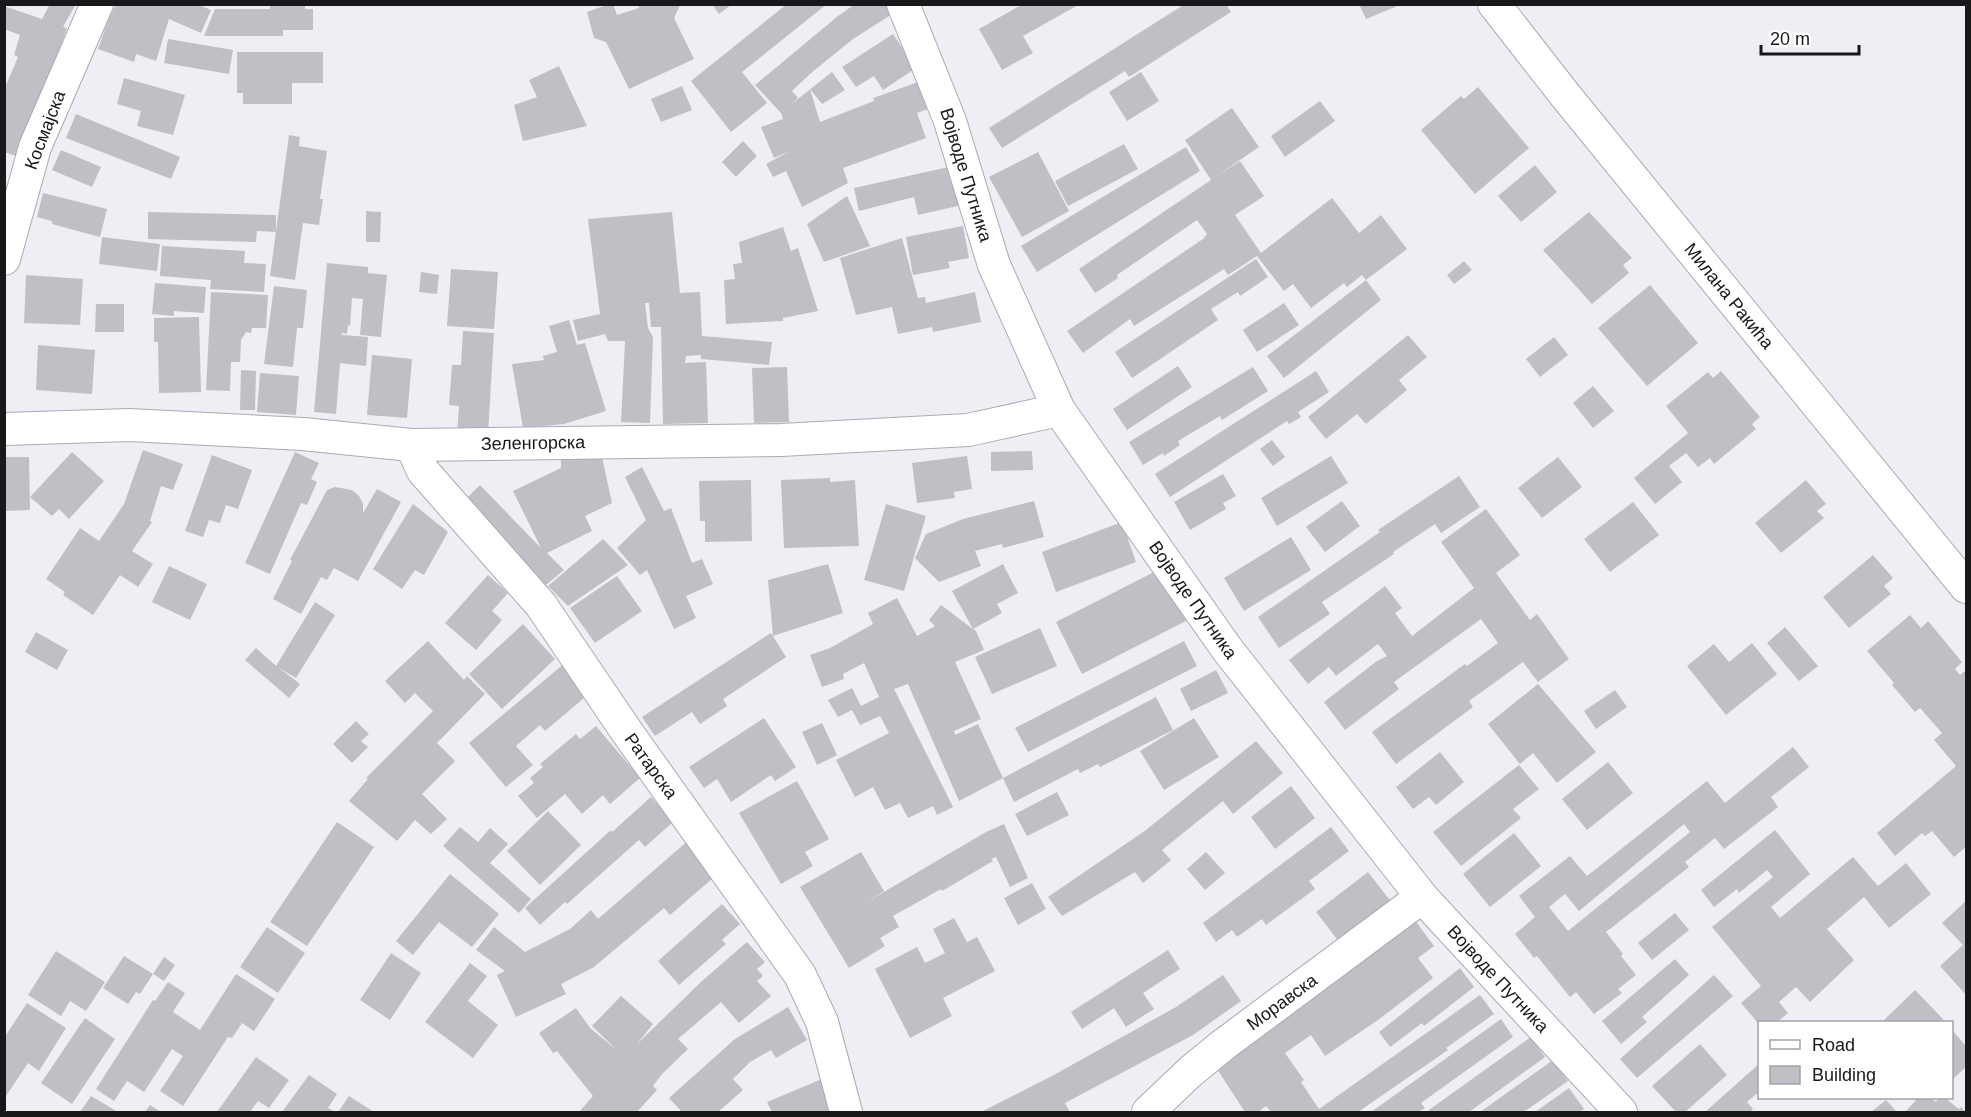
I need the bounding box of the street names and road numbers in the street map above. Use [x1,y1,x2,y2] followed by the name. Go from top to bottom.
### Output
[21,87,70,172] street label: Космајска
[936,106,996,245] street label: Војводе Путника
[1680,239,1778,354] street label: Милана Ракића
[481,432,586,454] street label: Зеленгорска
[1145,537,1242,663] street label: Војводе Путника
[620,729,682,804] street label: Ратарска
[1443,921,1553,1037] street label: Војводе Путника
[1243,969,1322,1034] street label: Моравска

